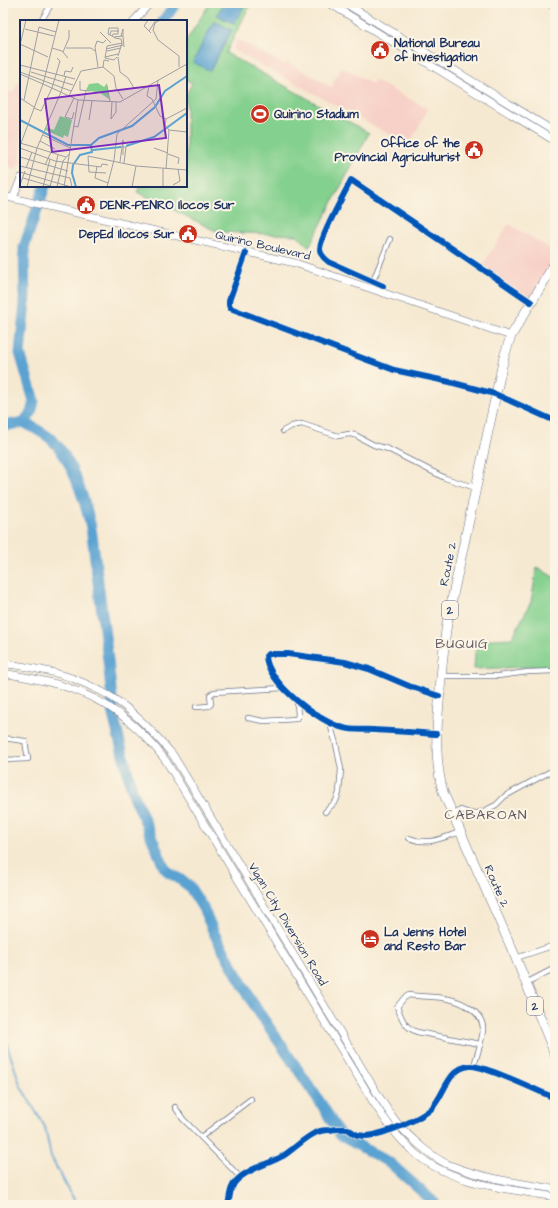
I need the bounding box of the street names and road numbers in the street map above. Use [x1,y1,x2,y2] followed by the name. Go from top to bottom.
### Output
[214,226,312,265] street label: Quirino Boulevard
[436,540,461,588] street label: Route 2
[442,601,458,619] road number: 2
[243,859,331,990] street label: Vigan City Diversion Road
[480,862,513,910] street label: Route 2
[527,997,543,1015] road number: 2

